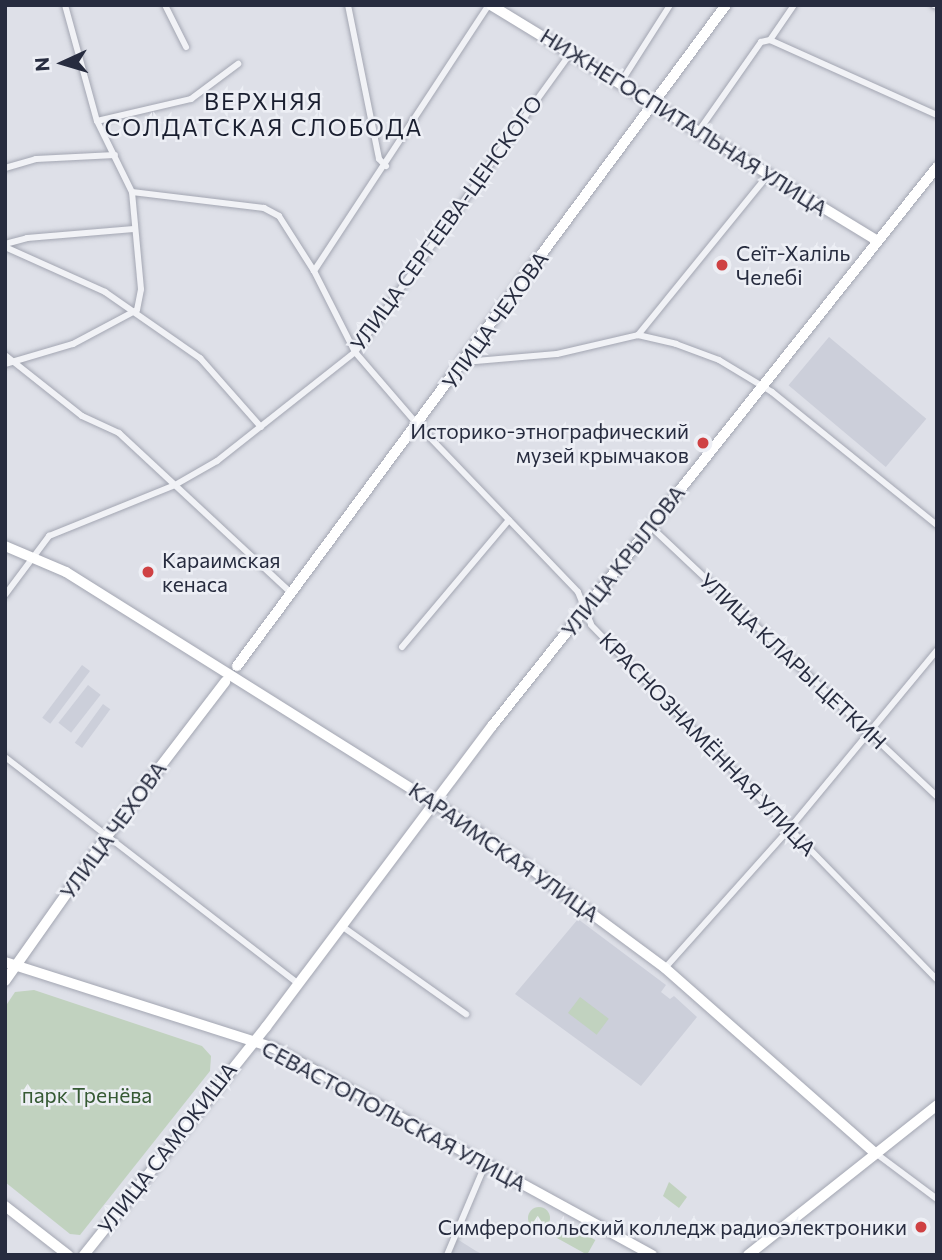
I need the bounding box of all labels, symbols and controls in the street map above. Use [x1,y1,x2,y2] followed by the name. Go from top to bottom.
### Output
[536,23,832,221] street label: НИЖНЕГОСПИТАЛЬНАЯ УЛИЦА
[28,28,98,98] north arrow
[30,57,54,72] text: N
[107,87,421,141] district label: ВЕРХНЯЯ СОЛДАТСКАЯ СЛОБОДА
[345,90,547,356] street label: УЛИЦА СЕРГЕЕВА-ЦЕНСКОГО
[736,240,850,290] place label: Сеїт-Халіль Челебі
[437,246,553,394] street label: УЛИЦА ЧЕХОВА
[714,257,730,273] marker: Сеїт-Халіль Челебі
[410,418,689,468] place label: Историко-этнографический музей крымчаков
[695,435,711,451] marker: Историко-этнографический музей крымчаков
[556,480,690,642] street label: УЛИЦА КРЫЛОВА
[162,547,281,597] place label: Караимская кенаса
[140,564,156,580] marker: Караимская кенаса
[694,568,892,754] street label: УЛИЦА КЛАРЫ ЦЕТКИН
[595,627,821,861] street label: КРАСНОЗНАМЁННАЯ УЛИЦА
[55,756,171,904] street label: УЛИЦА ЧЕХОВА
[404,777,604,927] street label: КАРАИМСКАЯ УЛИЦА
[258,1036,530,1196] street label: СЕВАСТОПОЛЬСКАЯ УЛИЦА
[92,1057,242,1239] street label: УЛИЦА САМОКИША
[22,1082,152,1108] park label: парк Тренёва
[438,1214,907,1240] place label: Симферопольский колледж радиоэлектроники
[913,1219,929,1235] marker: Симферопольский колледж радиоэлектроники

